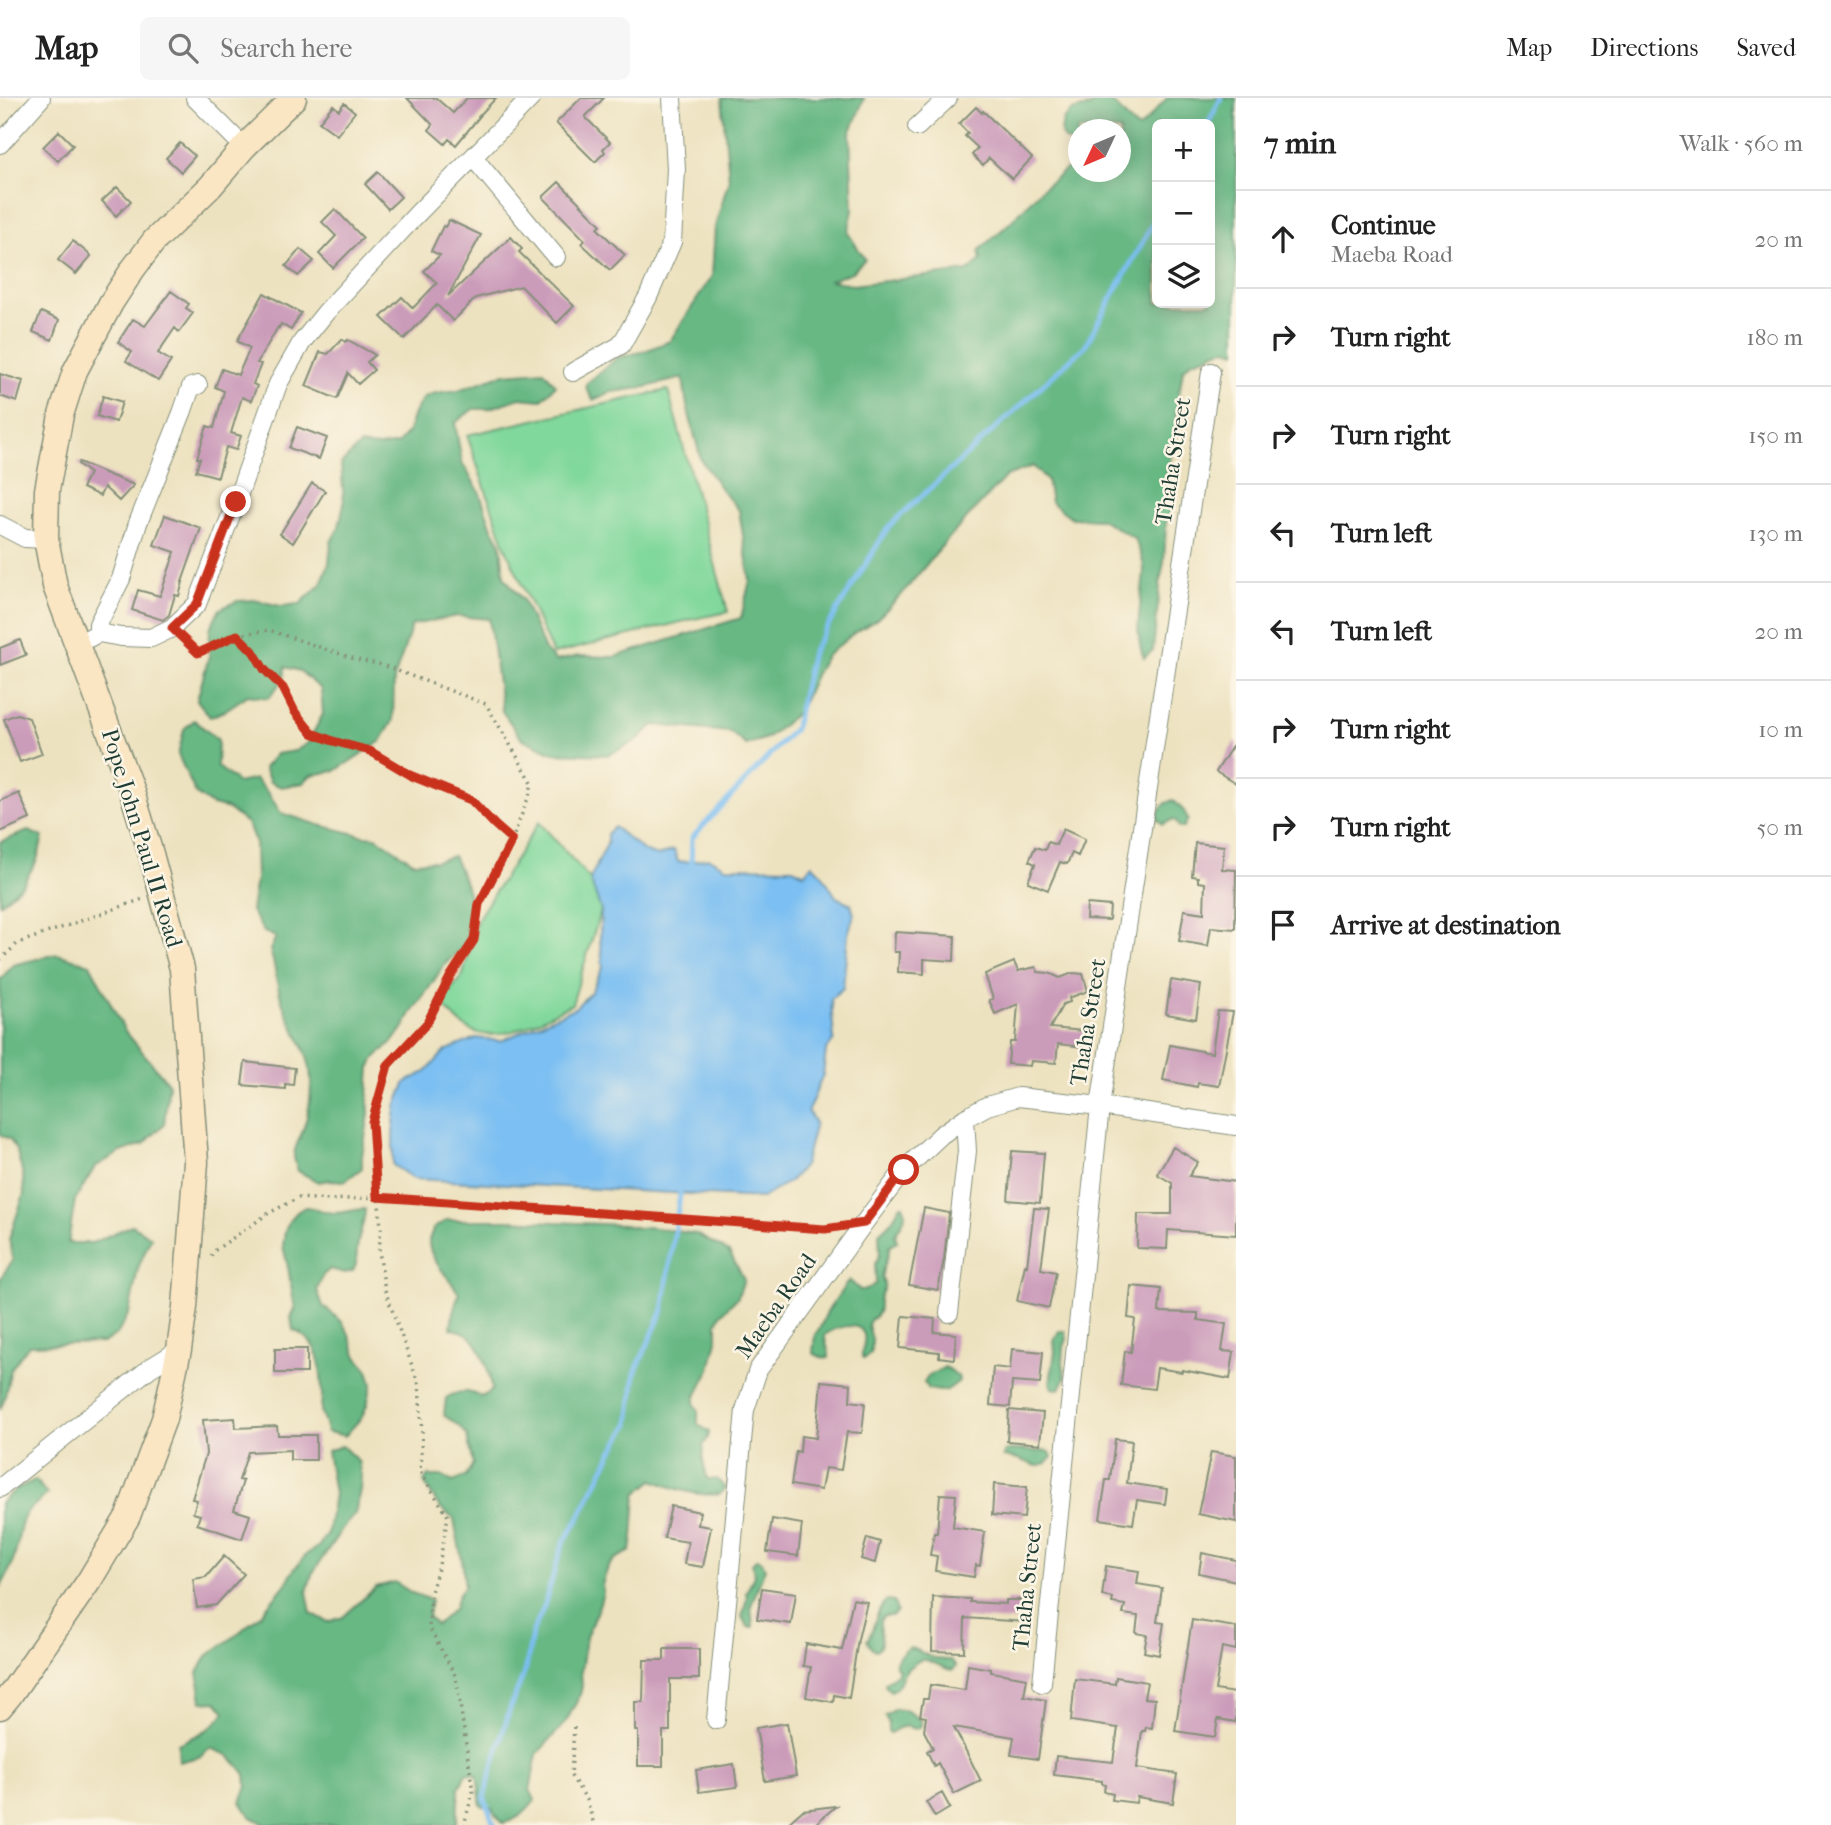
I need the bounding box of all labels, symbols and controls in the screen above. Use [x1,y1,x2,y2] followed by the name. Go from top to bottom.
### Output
[140,17,630,80] search box
[35,29,98,68] text: Map
[164,29,202,67] icon: search
[220,33,352,64] text: Search here
[1506,34,1552,62] text: Map
[1590,34,1698,62] text: Directions
[1736,34,1796,62] text: Saved
[1068,119,1131,182] north arrow
[1152,119,1215,308] map controls
[1152,119,1215,182] button: +
[1264,126,1336,161] text: 7 min
[1679,130,1803,157] text: Walk · 560 m
[1152,182,1215,245] button: −
[1331,210,1436,241] text: Continue
[1264,220,1302,258] icon: ahead
[1754,226,1803,253] text: 20 m
[1331,241,1453,268] text: Maeba Road
[1152,245,1215,308] button: layers
[1264,318,1302,356] icon: right
[1331,322,1451,353] text: Turn right
[1746,324,1803,351] text: 180 m
[1150,395,1196,527] street label: Thaha Street
[1264,416,1302,454] icon: right
[1331,420,1451,451] text: Turn right
[1748,422,1803,449] text: 150 m
[220,486,251,517] route end
[1264,514,1302,552] icon: left
[1331,518,1432,549] text: Turn left
[1749,520,1803,547] text: 130 m
[1264,612,1302,650] icon: left
[1331,616,1432,647] text: Turn left
[1754,618,1803,645] text: 20 m
[1264,710,1302,748] icon: right
[1331,714,1451,745] text: Turn right
[1758,716,1803,743] text: 10 m
[96,725,188,951] street label: Pope John Paul II Road
[1264,808,1302,846] icon: right
[1331,812,1451,843] text: Turn right
[1756,814,1803,841] text: 50 m
[1264,906,1302,944] icon: arrive
[1331,910,1561,941] text: Arrive at destination
[1065,956,1111,1088] street label: Thaha Street
[888,1154,919,1185] route start
[730,1248,822,1364] street label: Maeba Road
[1007,1522,1047,1652] street label: Thaha Street

